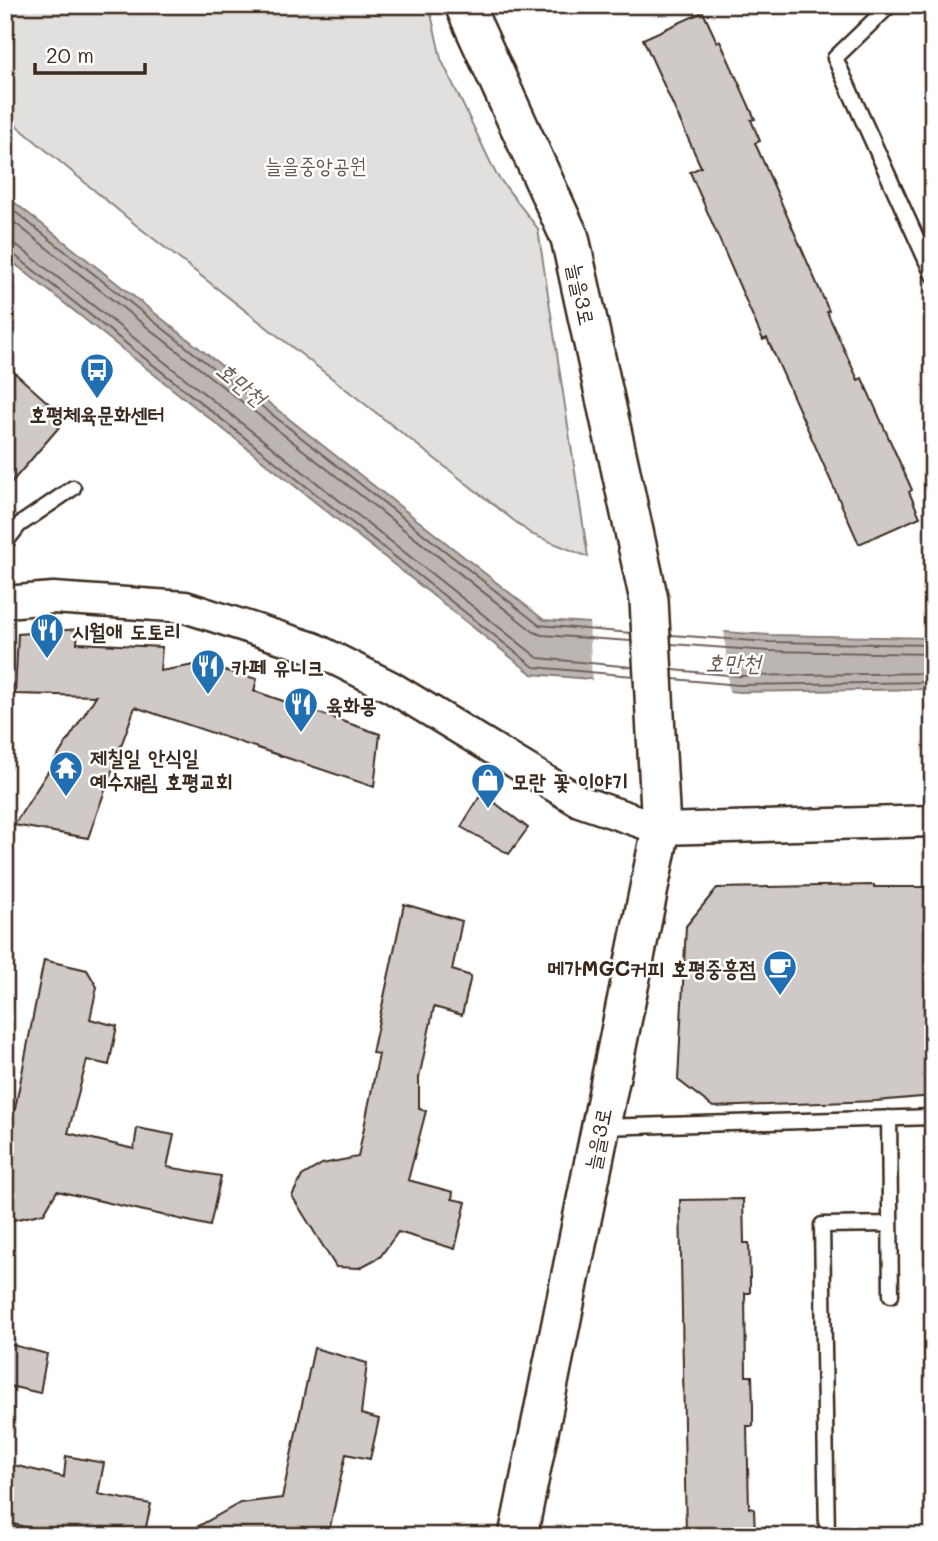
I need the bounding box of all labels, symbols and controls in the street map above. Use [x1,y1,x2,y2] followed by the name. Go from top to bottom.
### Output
[35,32,145,76] scale bar
[46,41,94,68] text: 20 m
[265,151,367,178] park label: 늘을중앙공원
[562,260,602,328] street label: 늘을3로
[78,351,116,400] bus stop icon: 호평체육문화센터
[211,354,275,414] water label: 호만천
[29,400,165,427] place label: 호평체육문화센터
[28,611,66,660] restaurant icon: 시월애 도토리
[72,617,181,644] place label: 시월애 도토리
[189,647,227,696] restaurant icon: 카페 유니크
[705,647,763,677] water label: 호만천
[232,653,324,680] place label: 카페 유니크
[282,685,320,734] restaurant icon: 육화몽
[326,691,377,718] place label: 육화몽
[90,743,233,794] place label: 제칠일 안식일 예수재림 호평교회
[47,749,85,798] temple icon: 제칠일 안식일 예수재림 호평교회
[469,761,507,810] shop icon: 모란 꽃 이야기
[512,767,629,794] place label: 모란 꽃 이야기
[761,948,799,997] cafe icon: 메가MGC커피 호평중흥점
[548,954,756,981] place label: 메가MGC커피 호평중흥점
[578,1105,616,1173] street label: 늘을3로

